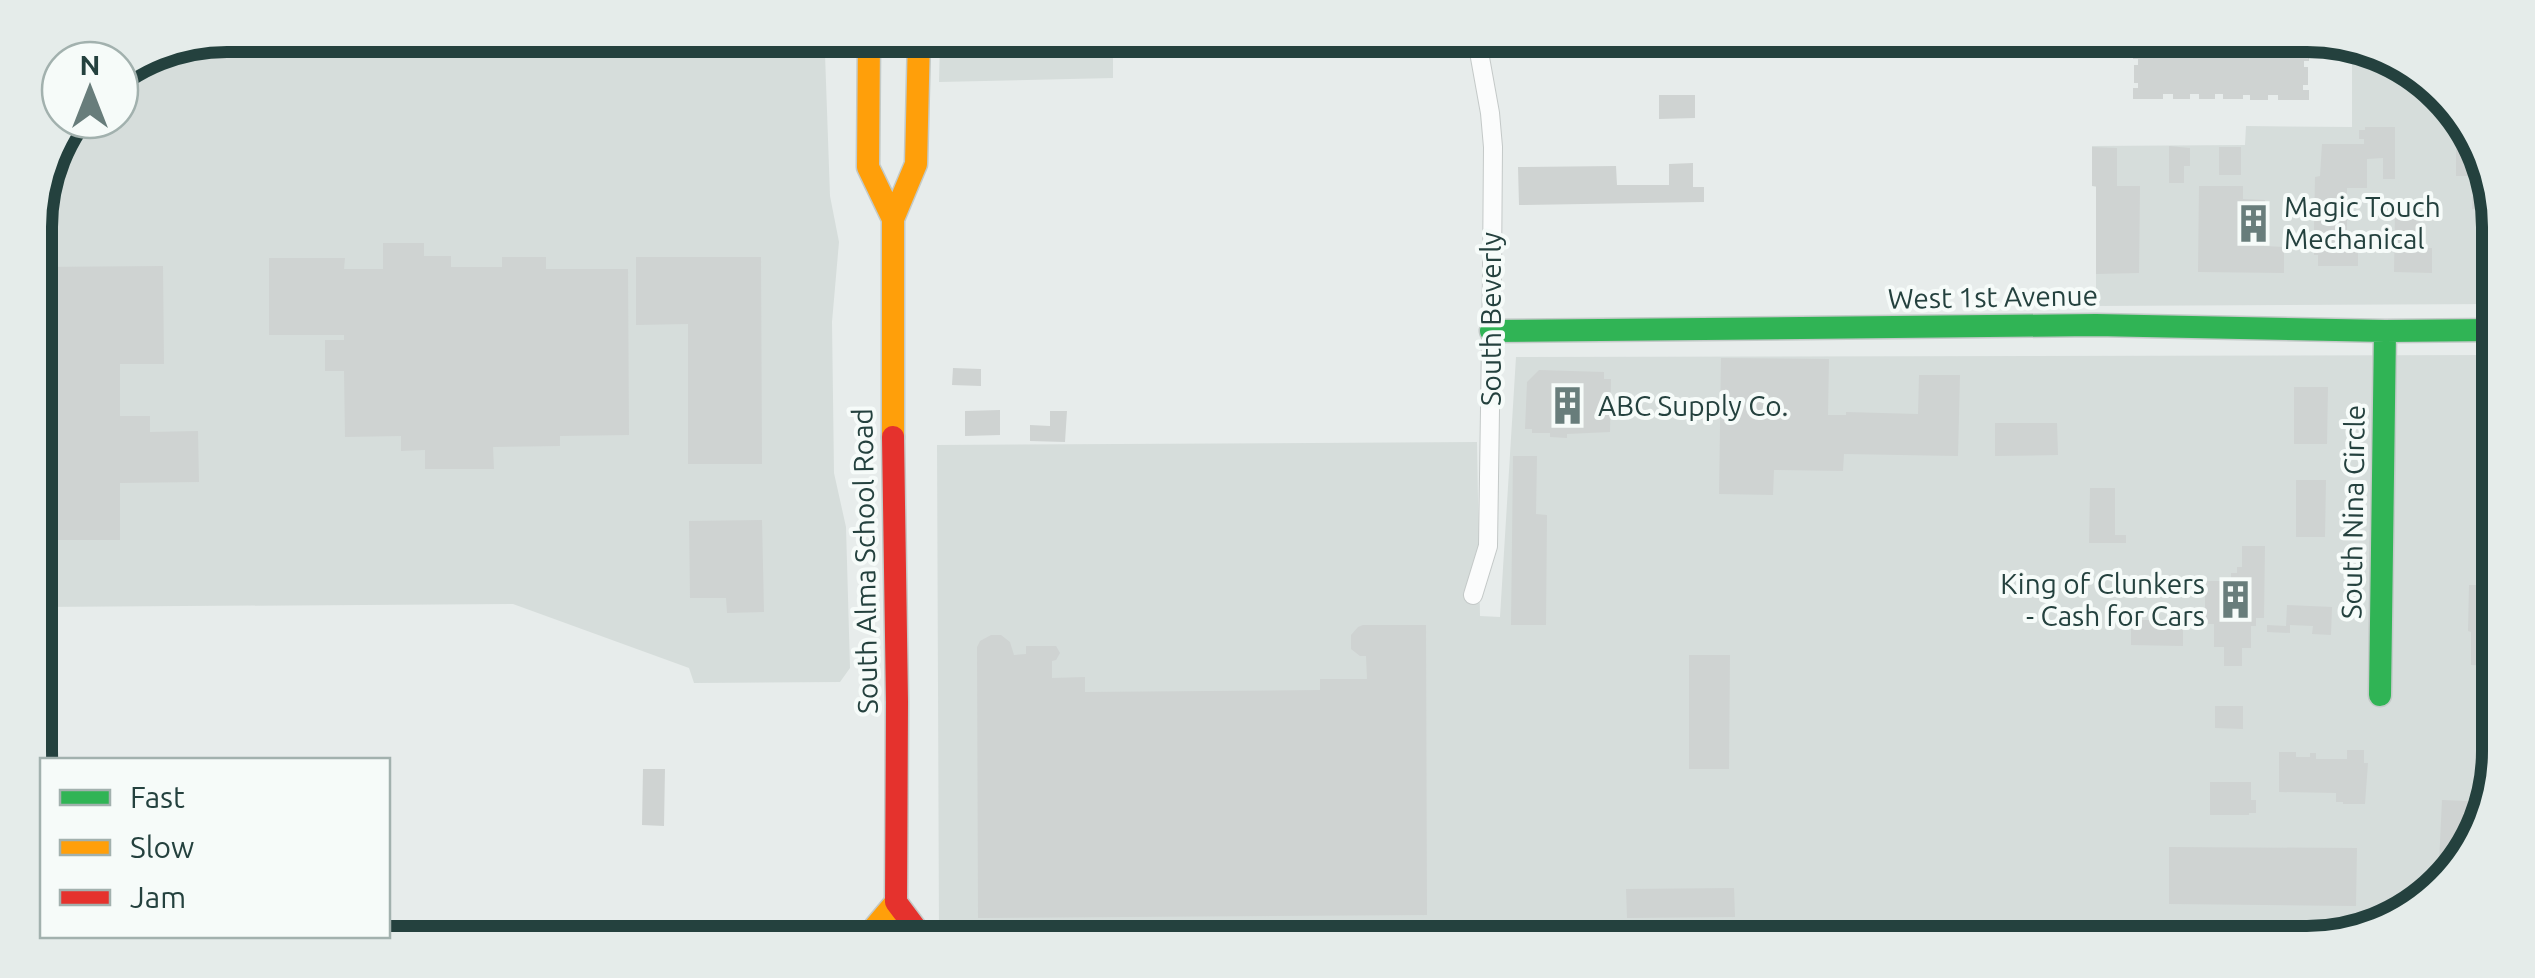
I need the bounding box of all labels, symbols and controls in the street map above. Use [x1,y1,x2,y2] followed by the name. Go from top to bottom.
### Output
[40,40,140,140] north arrow
[80,49,100,80] text: N
[2284,191,2441,254] place label: Magic Touch Mechanical
[2233,202,2275,244] building icon: Magic Touch Mechanical
[1475,232,1506,406] street label: South Beverly
[1888,279,2098,314] street label: West 1st Avenue
[1547,385,1589,427] building icon: ABC Supply Co.
[1598,390,1789,421] place label: ABC Supply Co.
[2335,405,2370,619] street label: South Nina Circle
[846,408,883,714] street label: South Alma School Road
[2000,568,2205,631] place label: King of Clunkers - Cash for Cars
[2214,579,2256,621] building icon: King of Clunkers - Cash for Cars
[40,758,390,938] legend
[130,780,185,814] text: Fast
[130,830,194,864] text: Slow
[130,880,186,914] text: Jam

